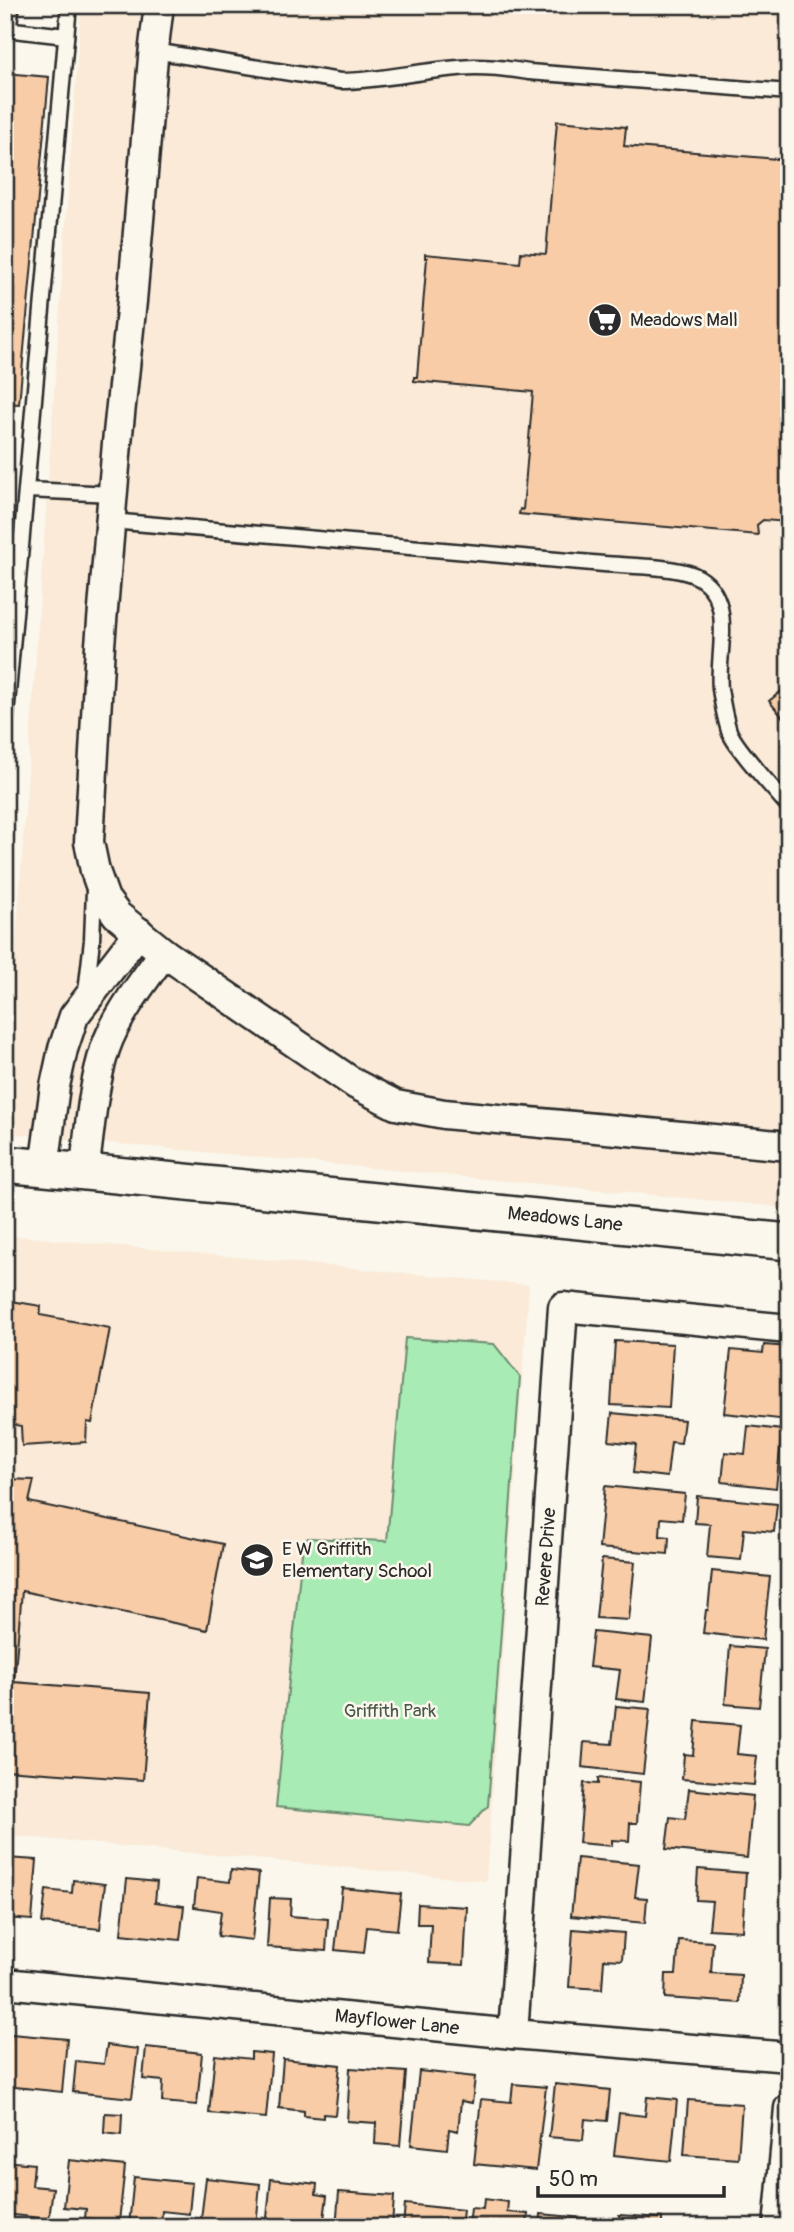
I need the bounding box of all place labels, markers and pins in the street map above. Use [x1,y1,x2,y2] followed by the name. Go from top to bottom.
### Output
[586,301,624,339] supermarket icon: Meadows Mall
[630,308,738,332] place label: Meadows Mall
[282,1537,432,1583] place label: E W Griffith Elementary School
[238,1541,276,1579] school or university icon: E W Griffith Elementary School

